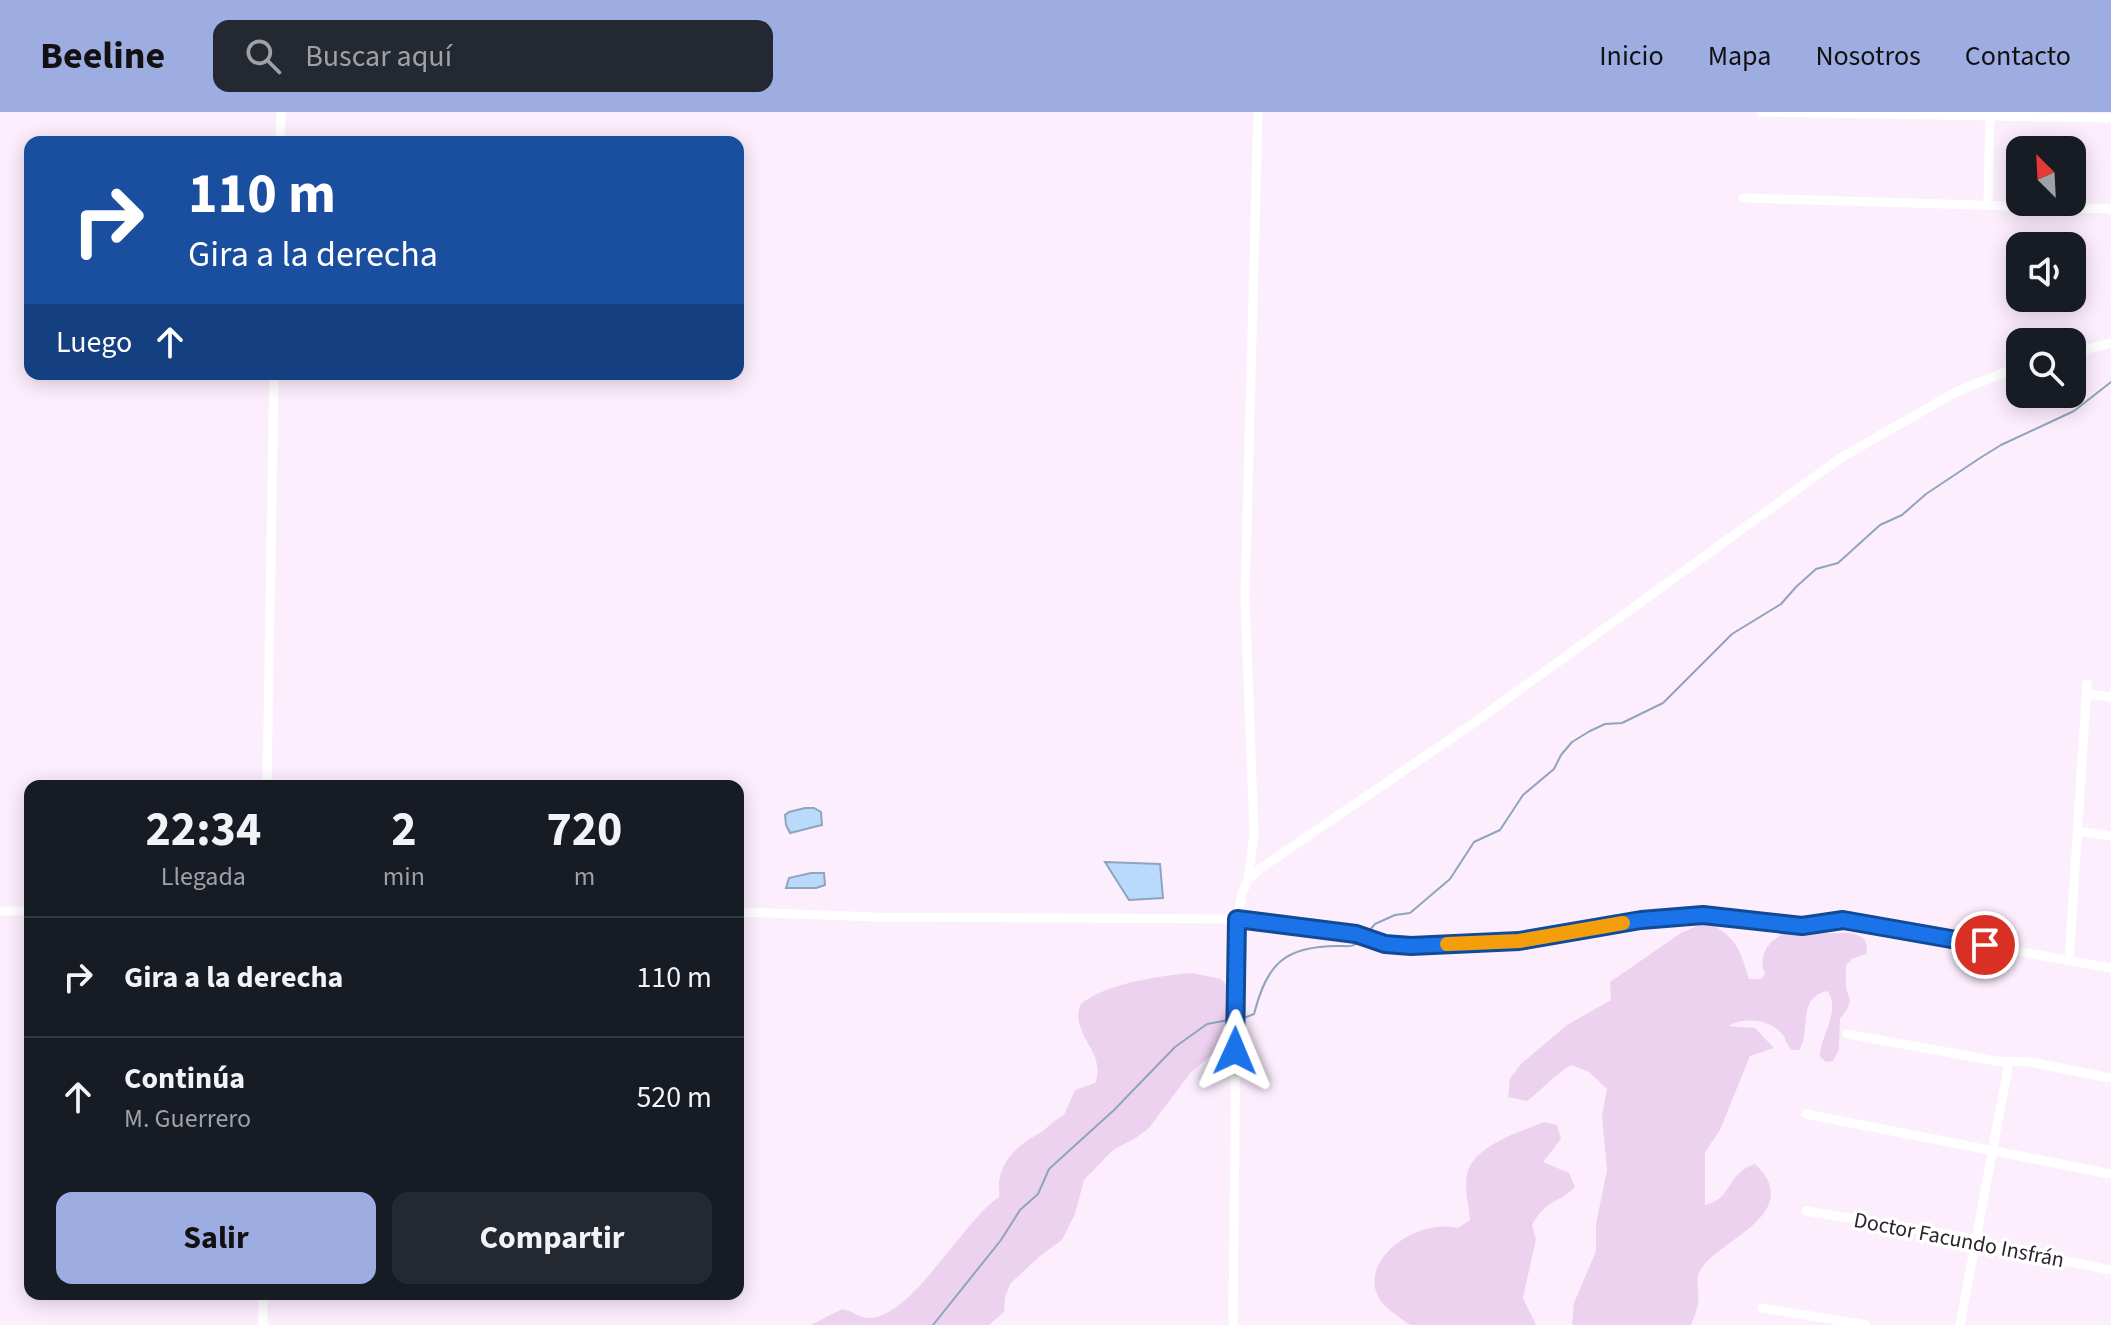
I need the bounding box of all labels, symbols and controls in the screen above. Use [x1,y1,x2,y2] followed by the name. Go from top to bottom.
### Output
[213,20,773,92] search box
[40,29,165,83] text: Beeline
[241,34,285,78] icon: search
[305,35,452,78] text: Buscar aquí
[1599,36,1664,76] text: Inicio
[1708,36,1771,76] text: Mapa
[1815,36,1921,76] text: Nosotros
[1965,36,2071,76] text: Contacto
[2006,136,2086,216] north arrow
[2006,136,2086,408] map controls
[188,155,336,234] text: 110 m
[56,168,160,272] icon: right
[188,229,438,280] text: Gira a la derecha
[2006,232,2086,312] button: sound
[148,320,192,364] icon: ahead
[56,321,132,364] text: Luego
[2006,328,2086,408] button: search
[145,796,261,864] text: 22:34
[391,796,417,864] text: 2
[546,796,622,864] text: 720
[161,858,246,895] text: Llegada
[383,858,425,895] text: min
[574,858,595,895] text: m
[1951,911,2019,979] pin
[1963,923,2007,967] icon: arrive
[56,955,100,999] icon: right
[124,956,343,999] text: Gira a la derecha
[636,956,712,999] text: 110 m
[1193,1009,1277,1093] position arrow
[124,1057,245,1100] text: Continúa
[56,1075,100,1119] icon: ahead
[636,1076,712,1119] text: 520 m
[124,1100,251,1137] text: M. Guerrero
[56,1192,376,1284] button: Salir
[392,1192,712,1284] button: Compartir
[1851,1204,2067,1276] street label: Doctor Facundo Insfrán

